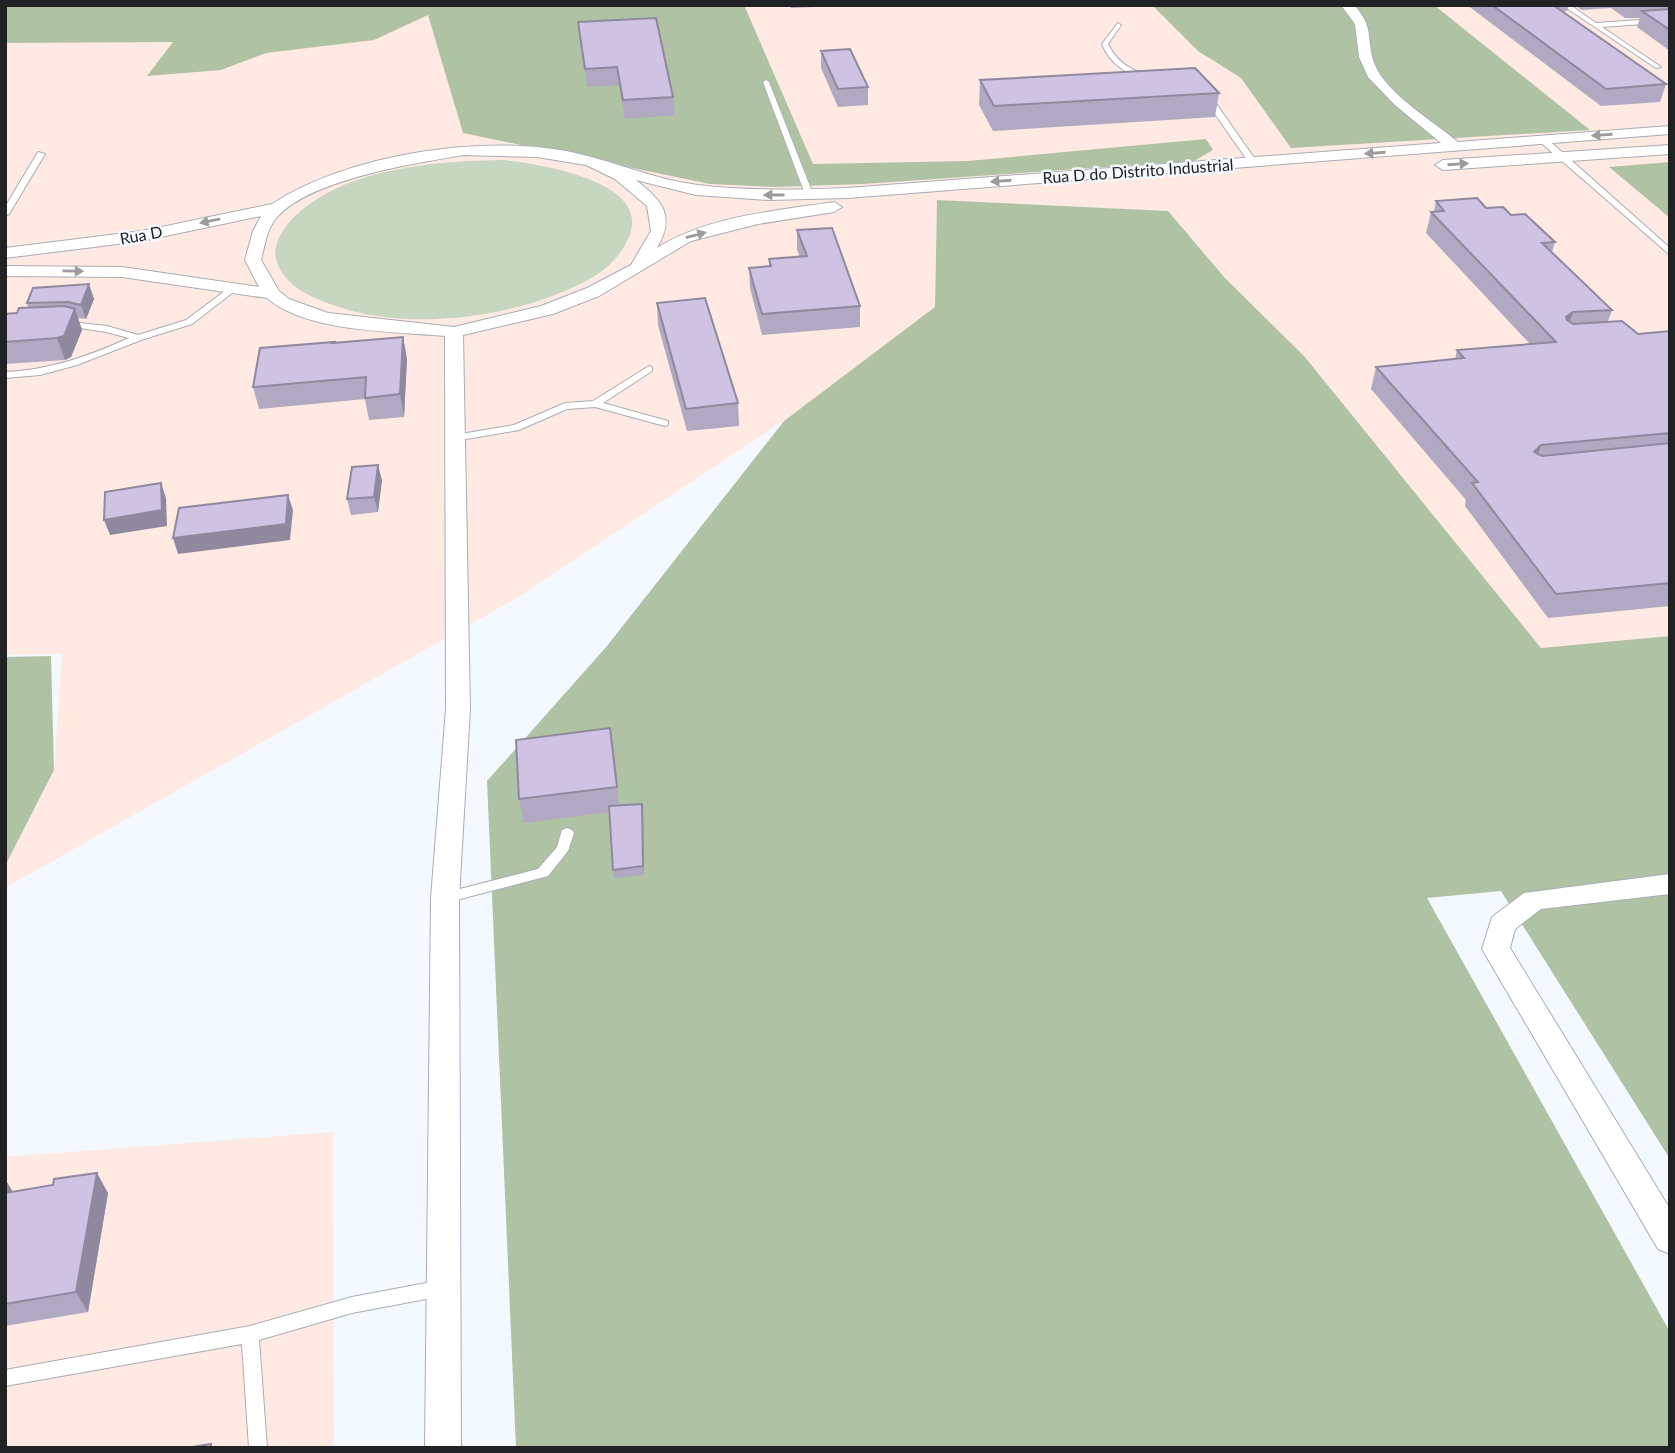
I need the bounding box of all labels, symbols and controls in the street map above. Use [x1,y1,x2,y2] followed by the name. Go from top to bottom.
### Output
[1590,130,1612,141] one-way arrow
[1364,148,1386,159] one-way arrow
[1042,154,1234,187] street label: Rua D do Distrito Industrial
[1447,158,1469,169] one-way arrow
[990,176,1012,187] one-way arrow
[763,189,785,201] one-way arrow
[199,216,221,227] one-way arrow
[118,221,164,248] street label: Rua D
[685,229,707,240] one-way arrow
[63,266,85,277] one-way arrow

